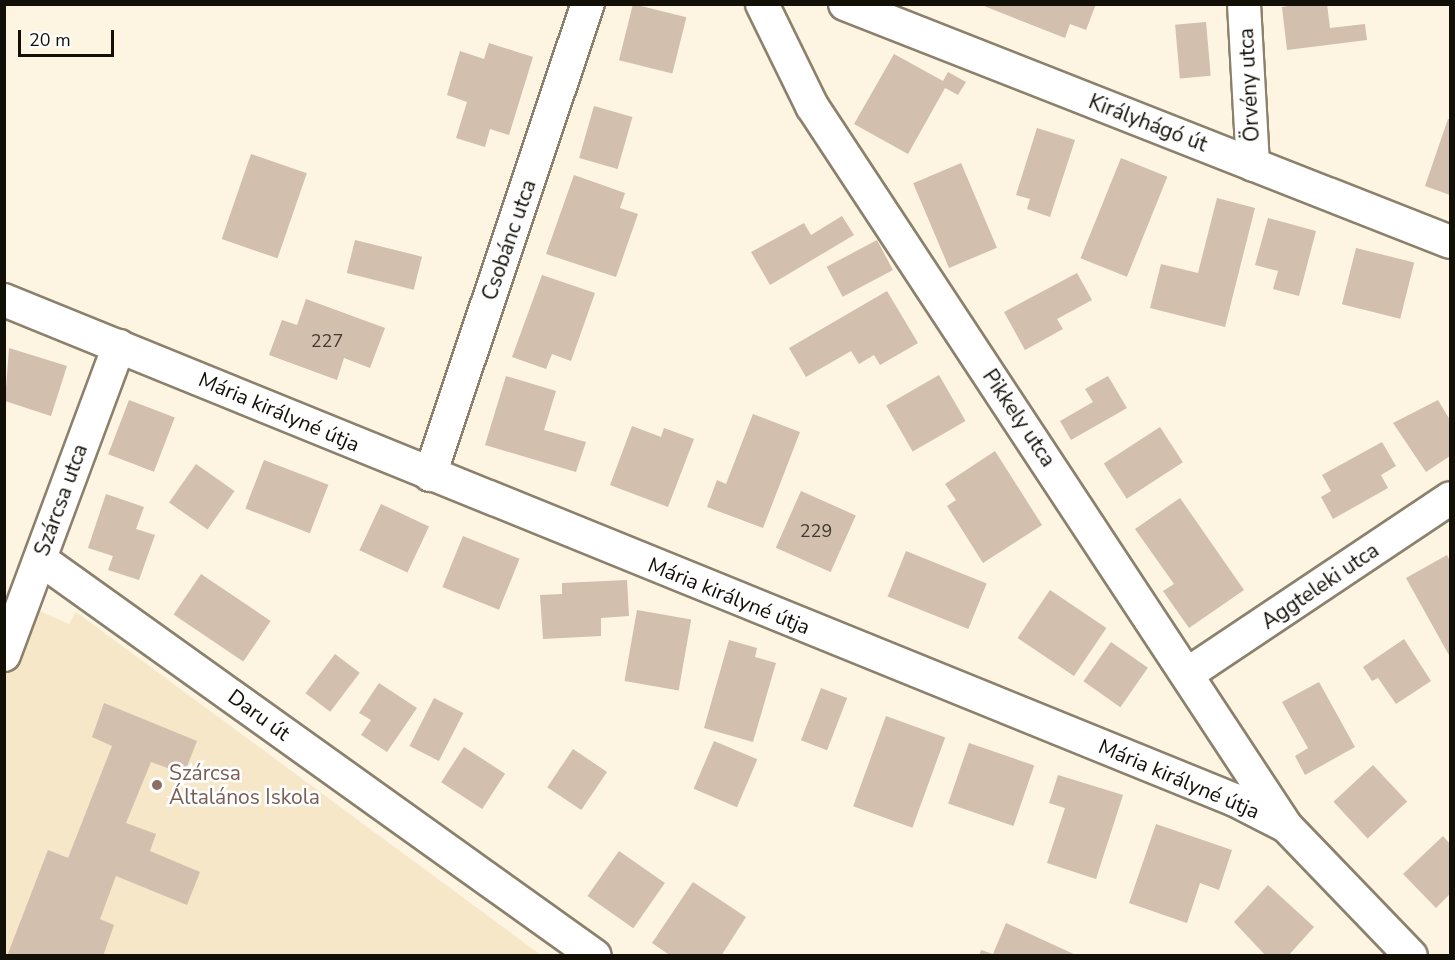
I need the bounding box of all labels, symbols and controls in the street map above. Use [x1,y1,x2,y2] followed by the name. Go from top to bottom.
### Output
[21,18,117,56] scale bar
[1233,27,1265,143] street label: Örvény utca
[29,28,71,52] text: 20 m
[1085,89,1211,157] street label: Királyhágó út
[477,176,541,304] street label: Csobánc utca
[311,330,343,352] house number: 227
[977,365,1061,471] street label: Pikkely utca
[195,367,363,457] street label: Mária királyné útja
[29,441,93,559] street label: Szárcsa utca
[800,520,832,542] house number: 229
[1257,538,1383,634] street label: Aggteleki utca
[644,552,814,640] street label: Mária királyné útja
[223,684,295,746] street label: Daru út
[1095,734,1263,824] street label: Mária királyné útja
[169,760,320,810] place label: Szárcsa Általános Iskola
[150,778,164,792] marker: Szárcsa Általános Iskola

